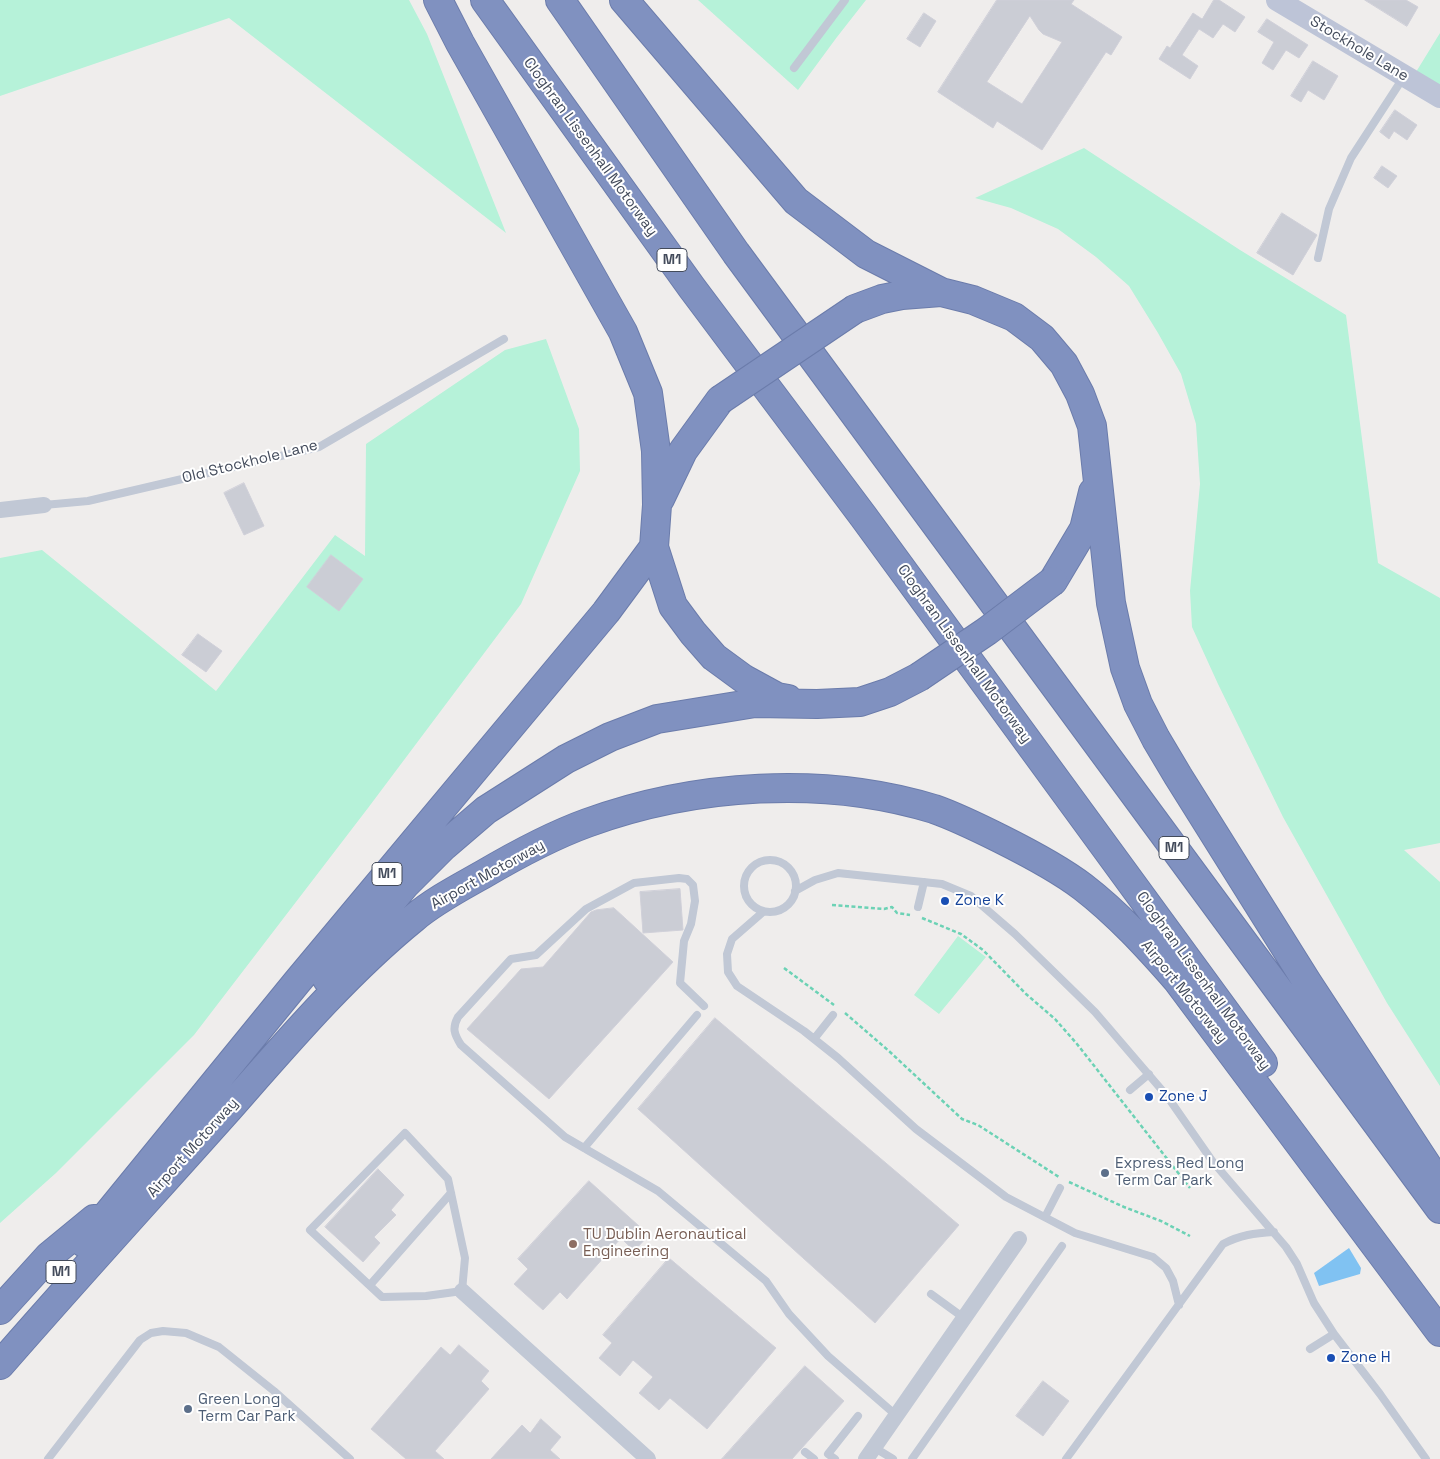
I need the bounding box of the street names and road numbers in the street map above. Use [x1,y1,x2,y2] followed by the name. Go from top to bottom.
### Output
[1306,12,1412,86] street label: Stockhole Lane
[519,54,661,240] street label: Cloghran Lissenhall Motorway
[657,248,687,272] road number: M1
[180,436,320,488] street label: Old Stockhole Lane
[893,561,1035,747] street label: Cloghran Lissenhall Motorway
[428,836,548,914] street label: Airport Motorway
[1159,836,1189,860] road number: M1
[372,862,402,886] road number: M1
[1132,888,1274,1074] street label: Cloghran Lissenhall Motorway
[1137,937,1231,1047] street label: Airport Motorway
[144,1095,242,1201] street label: Airport Motorway
[46,1260,76,1284] road number: M1

